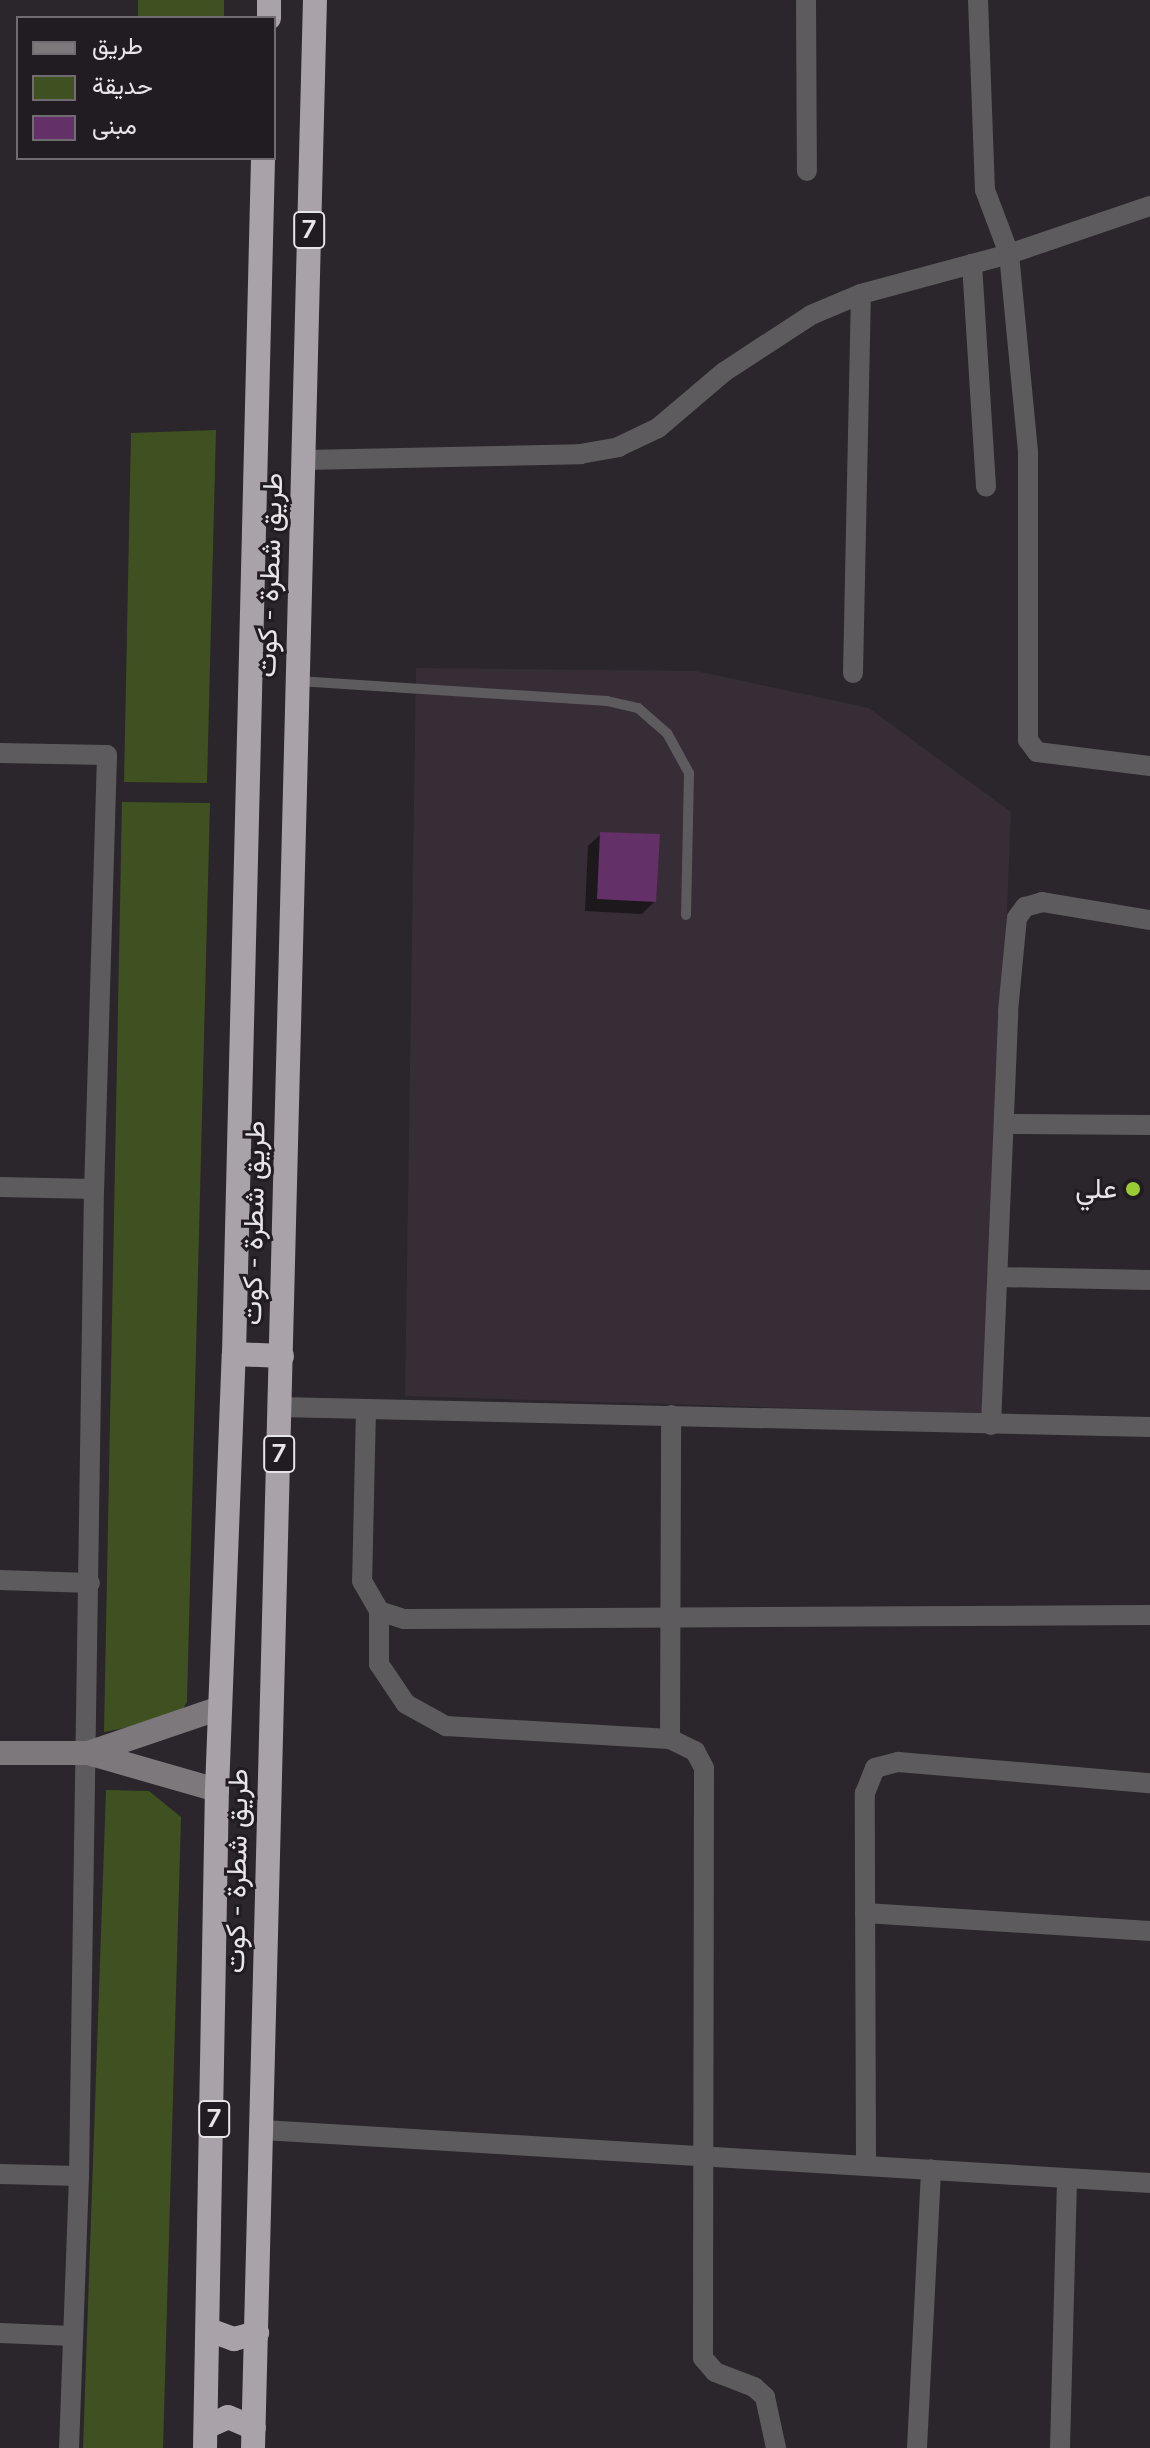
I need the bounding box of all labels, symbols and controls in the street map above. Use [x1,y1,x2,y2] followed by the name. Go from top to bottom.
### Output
[16,16,276,160] legend
[92,30,143,62] text: طريق
[92,70,153,102] text: حديقة
[92,110,137,142] text: مبنى
[293,208,325,252] road number: 7
[250,472,290,678] street label: طريق شطرة - كوت
[235,1120,273,1326] street label: طريق شطرة - كوت
[1075,1172,1117,1206] place label: علي
[1124,1180,1142,1198] marker: علي
[263,1432,295,1476] road number: 7
[218,1768,256,1974] street label: طريق شطرة - كوت
[198,2097,230,2141] road number: 7

